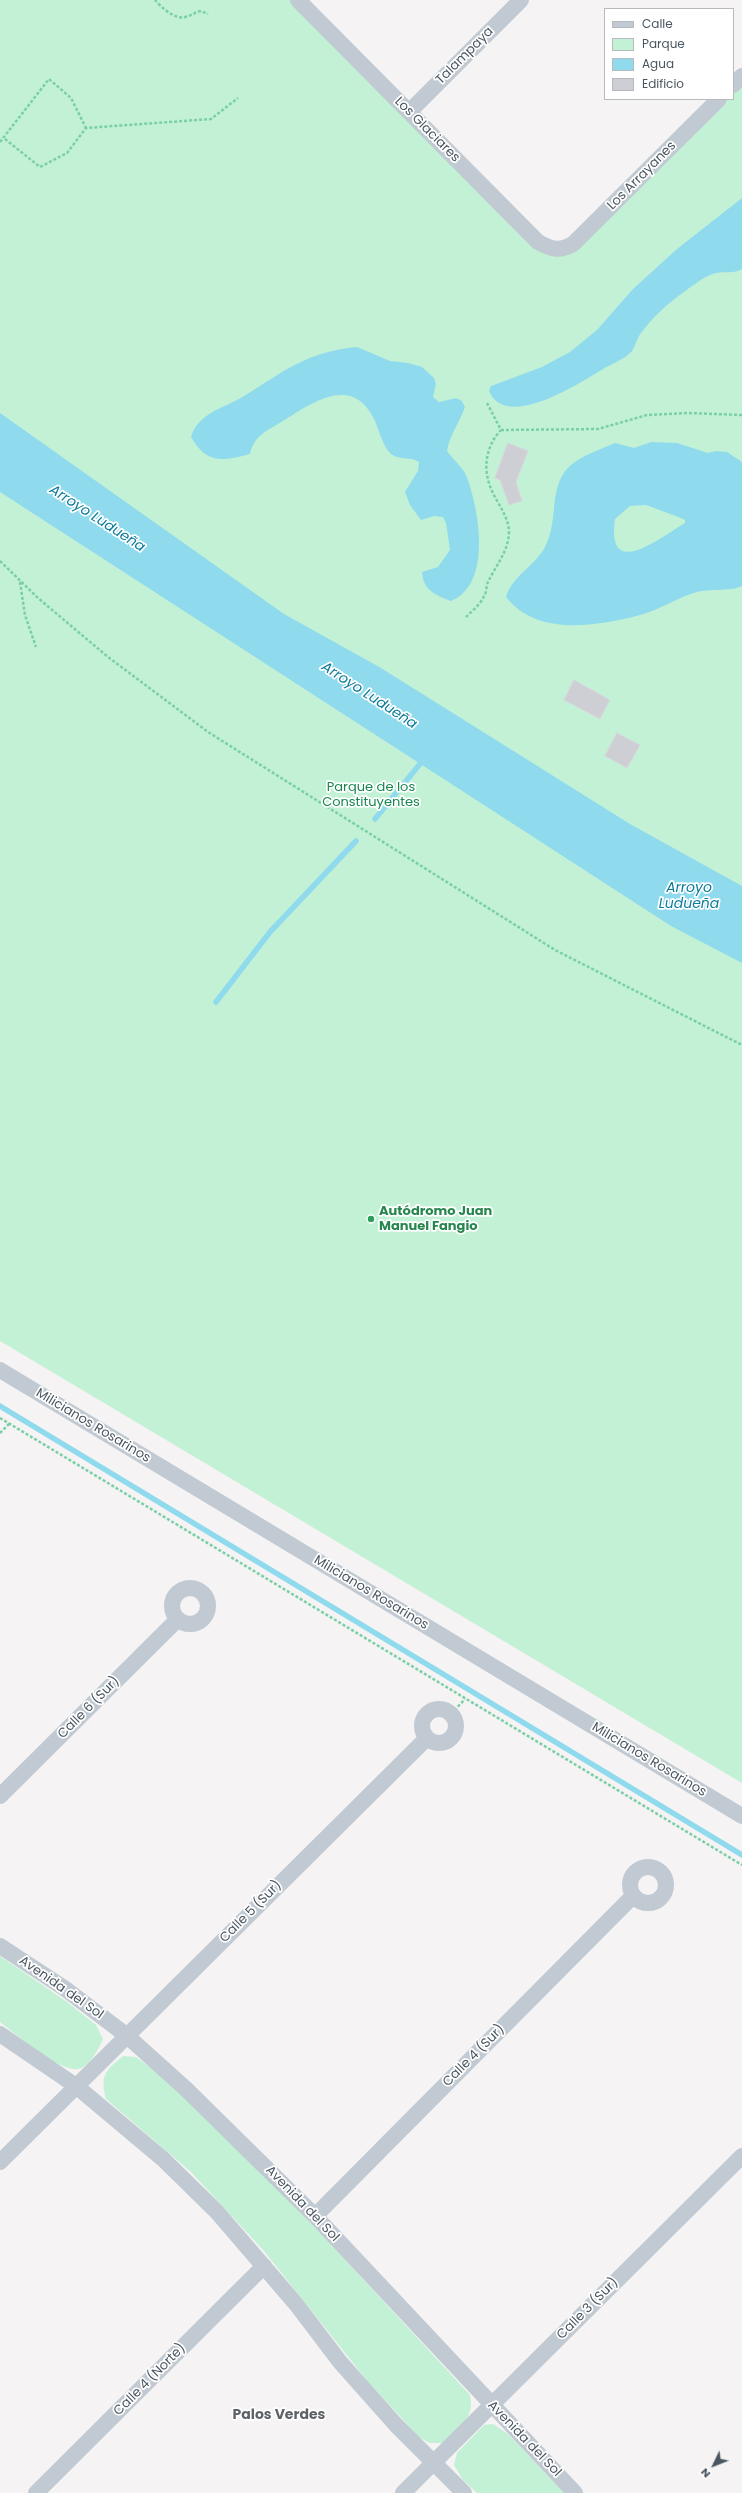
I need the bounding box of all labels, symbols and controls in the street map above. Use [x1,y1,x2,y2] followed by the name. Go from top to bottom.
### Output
[604,8,734,100] legend
[642,15,673,32] text: Calle
[433,24,497,88] street label: Talampaya
[642,35,685,52] text: Parque
[642,55,674,72] text: Agua
[642,75,684,92] text: Edificio
[391,94,463,166] street label: Los Glaciares
[604,138,680,214] street label: Los Arrayanes
[46,482,148,556] water label: Arroyo Ludueña
[318,659,420,733] water label: Arroyo Ludueña
[322,780,420,811] park label: Parque de los Constituyentes
[659,880,719,912] water label: Arroyo Ludueña
[379,1204,492,1235] place label: Autódromo Juan Manuel Fangio
[366,1214,376,1224] marker: Autódromo Juan Manuel Fangio
[33,1386,153,1466] street label: Milicianos Rosarinos
[311,1553,431,1633] street label: Milicianos Rosarinos
[55,1674,123,1742] street label: Calle 6 (Sur)
[589,1720,709,1800] street label: Milicianos Rosarinos
[217,1878,285,1946] street label: Calle 5 (Sur)
[16,1953,106,2023] street label: Avenida del Sol
[440,2022,508,2090] street label: Calle 4 (Sur)
[262,2163,342,2245] street label: Avenida del Sol
[554,2275,622,2343] street label: Calle 3 (Sur)
[111,2341,189,2419] street label: Calle 4 (Norte)
[484,2398,564,2480] street label: Avenida del Sol
[233,2407,325,2423] district label: Palos Verdes
[694,2445,734,2485] north arrow
[697,2465,714,2482] text: N

